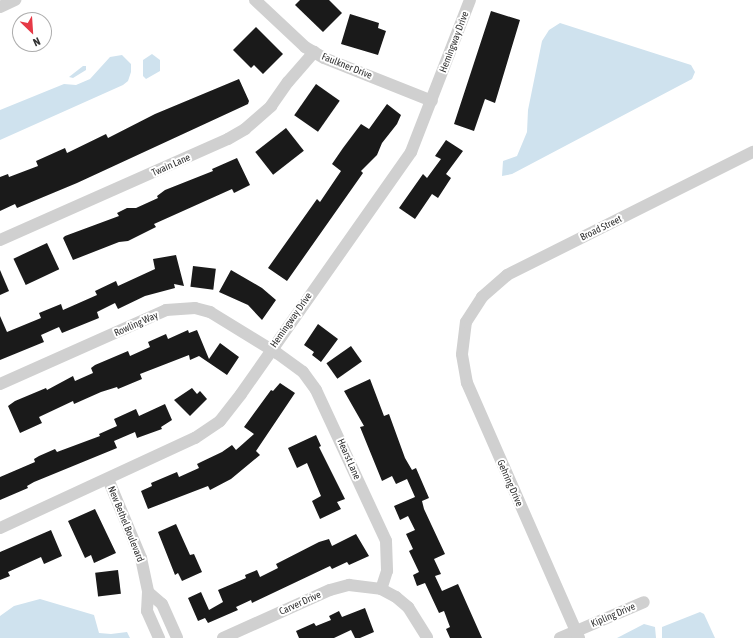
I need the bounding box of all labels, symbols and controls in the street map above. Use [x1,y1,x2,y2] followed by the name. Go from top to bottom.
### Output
[437,10,471,74] street label: Hemingway Drive
[12,12,52,52] north arrow
[31,35,42,49] text: N
[320,50,374,82] street label: Faulkner Drive
[150,151,192,179] street label: Twain Lane
[578,213,624,243] street label: Broad Street
[268,290,314,350] street label: Hemingway Drive
[112,309,160,339] street label: Rowling Way
[335,437,363,481] street label: Hearst Lane
[494,458,526,508] street label: Gehring Drive
[105,484,147,564] street label: New Bethel Boulevard
[277,588,323,618] street label: Carver Drive
[589,600,637,630] street label: Kipling Drive

